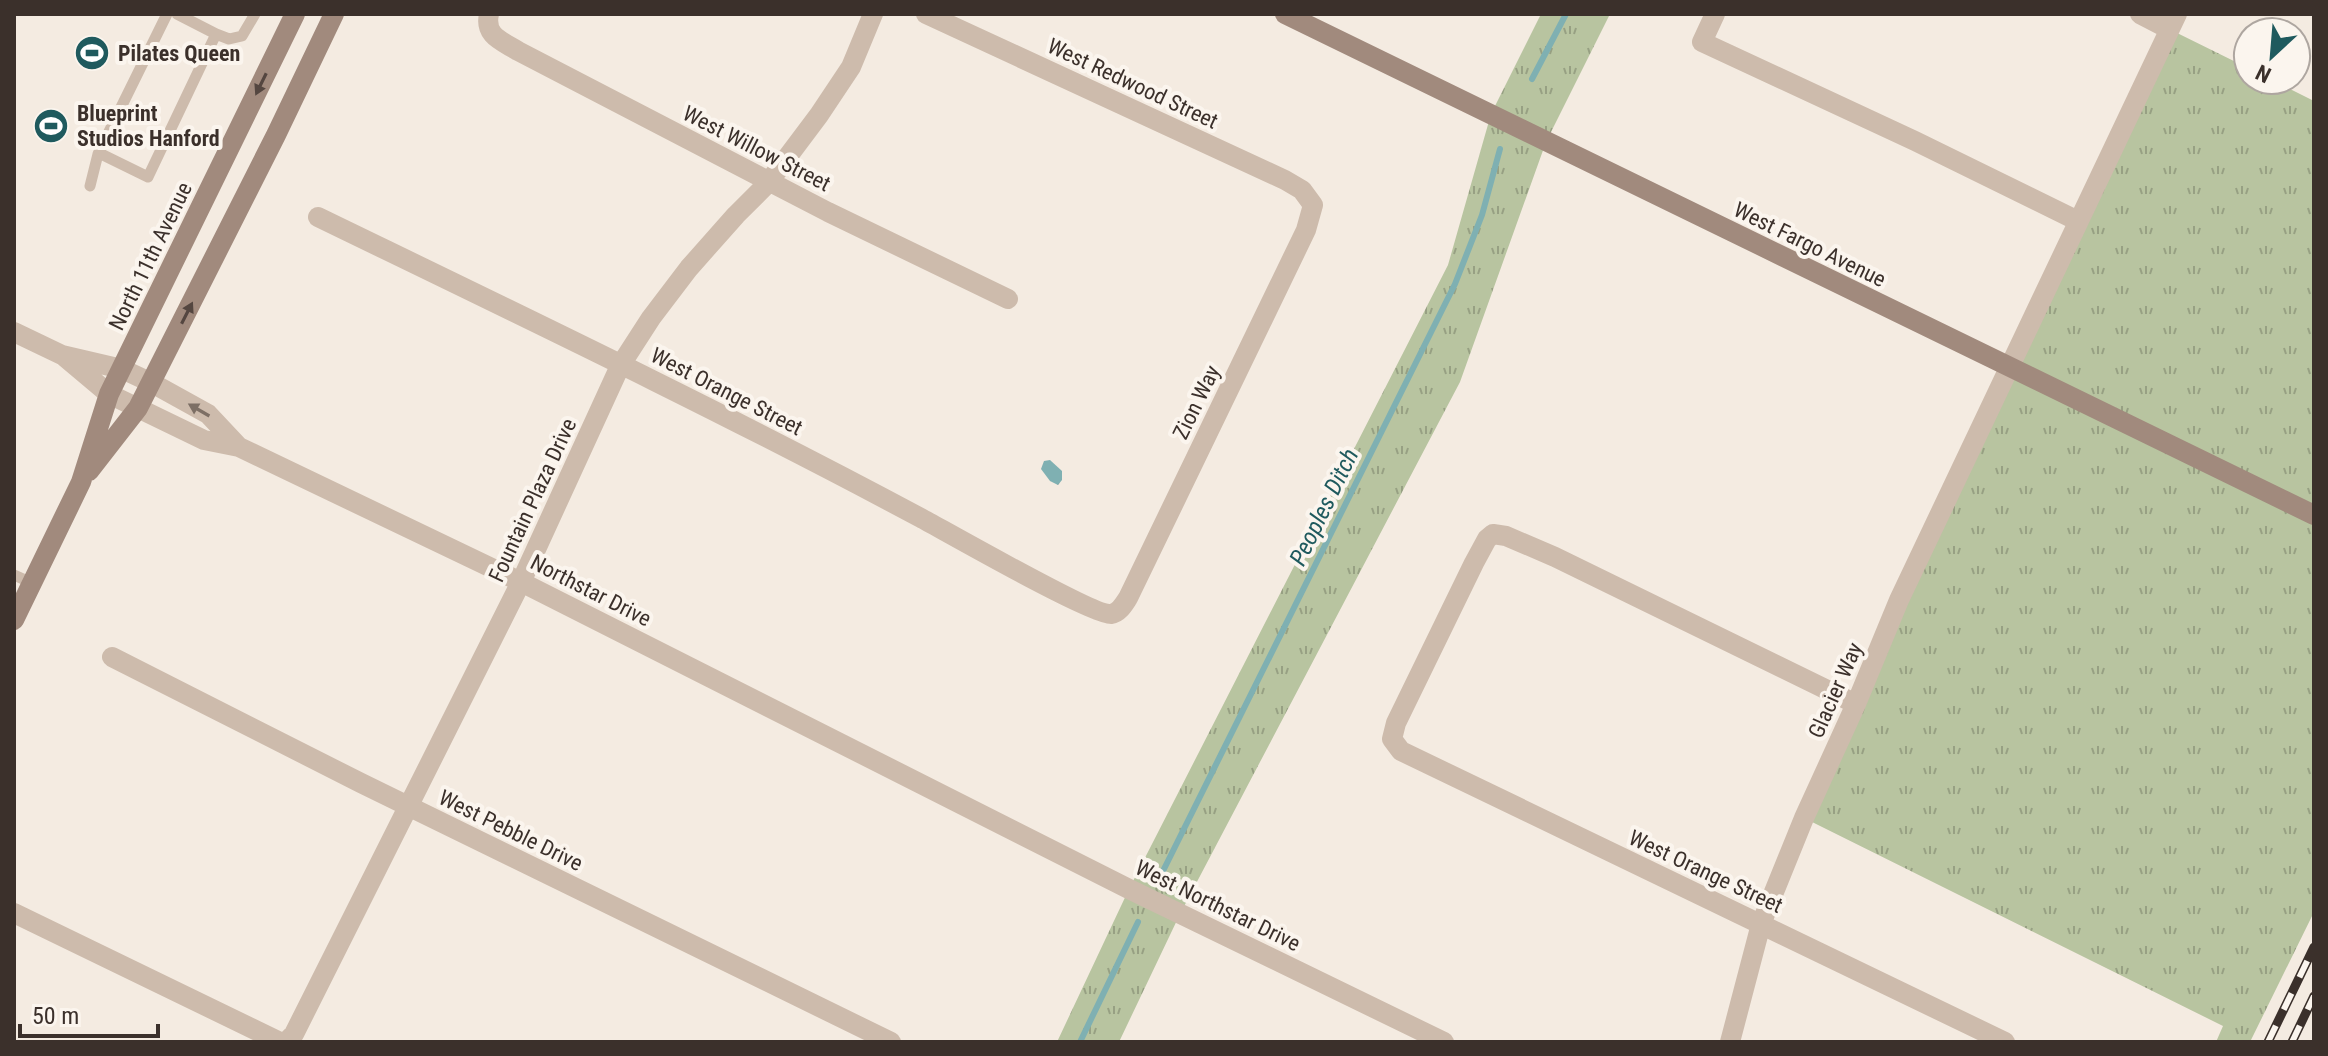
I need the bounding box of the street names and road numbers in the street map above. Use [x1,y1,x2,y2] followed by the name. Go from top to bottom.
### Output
[1044,33,1222,134] street label: West Redwood Street
[679,100,835,196] street label: West Willow Street
[104,178,197,334] street label: North 11th Avenue
[1730,197,1890,292] street label: West Fargo Avenue
[647,342,807,440] street label: West Orange Street
[1168,361,1225,443] street label: Zion Way
[484,415,581,586] street label: Fountain Plaza Drive
[526,549,655,631] street label: Northstar Drive
[1803,639,1868,742] street label: Glacier Way
[435,785,587,876] street label: West Pebble Drive
[1625,825,1787,918] street label: West Orange Street
[1131,855,1304,956] street label: West Northstar Drive

